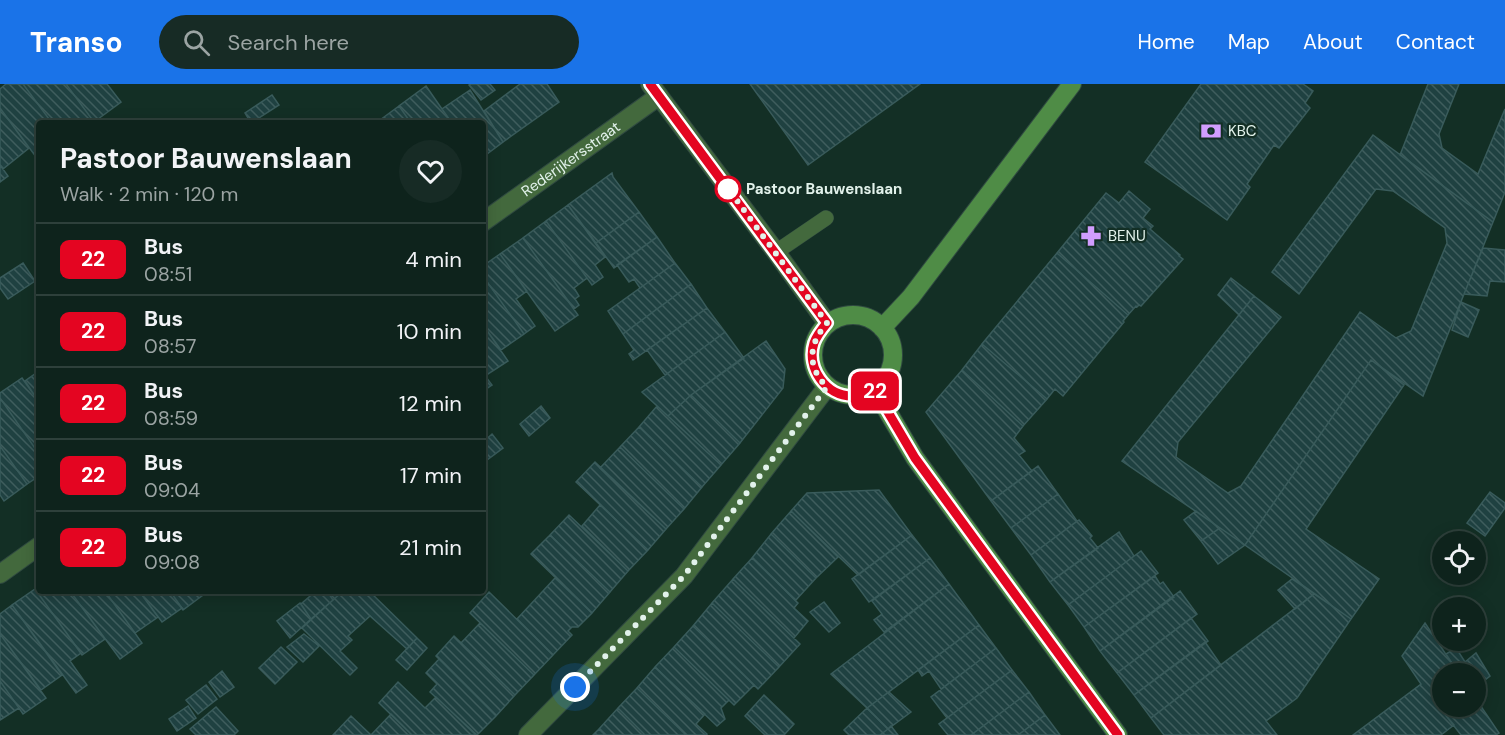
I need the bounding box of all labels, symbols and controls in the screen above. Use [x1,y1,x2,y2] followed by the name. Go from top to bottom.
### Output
[159,15,579,69] search box
[30,24,123,61] text: Transo
[180,26,213,59] icon: search
[228,28,349,57] text: Search here
[1137,28,1195,56] text: Home
[1228,28,1270,56] text: Map
[1303,28,1363,56] text: About
[1396,28,1475,56] text: Contact
[517,117,624,201] street label: Rederijkersstraat
[1199,119,1223,143] bank icon: KBC
[1228,121,1257,141] place label: KBC
[60,140,352,177] text: Pastoor Bauwenslaan
[399,140,462,203] button: heart
[715,176,741,202] marker: Pastoor Bauwenslaan
[746,179,902,199] place label: Pastoor Bauwenslaan
[60,181,238,207] text: Walk · 2 min · 120 m
[1079,224,1103,248] pharmacy icon: BENU
[1108,226,1146,246] place label: BENU
[144,232,183,261] text: Bus
[81,245,105,273] text: 22
[405,245,462,274] text: 4 min
[144,261,192,287] text: 08:51
[144,304,183,333] text: Bus
[81,317,105,345] text: 22
[397,317,462,346] text: 10 min
[144,333,196,359] text: 08:57
[848,372,902,410] line badge: 22
[144,376,183,405] text: Bus
[863,377,887,405] text: 22
[81,389,105,417] text: 22
[399,389,462,418] text: 12 min
[144,405,198,431] text: 08:59
[144,448,183,477] text: Bus
[81,461,105,489] text: 22
[400,461,462,490] text: 17 min
[144,477,200,503] text: 09:04
[144,520,183,549] text: Bus
[1432,531,1486,717] map controls
[1432,531,1486,585] button: locate
[81,533,105,561] text: 22
[399,533,462,562] text: 21 min
[144,549,200,575] text: 09:08
[1432,597,1486,651] button: +
[1432,663,1486,717] button: −
[560,672,590,702] your location

